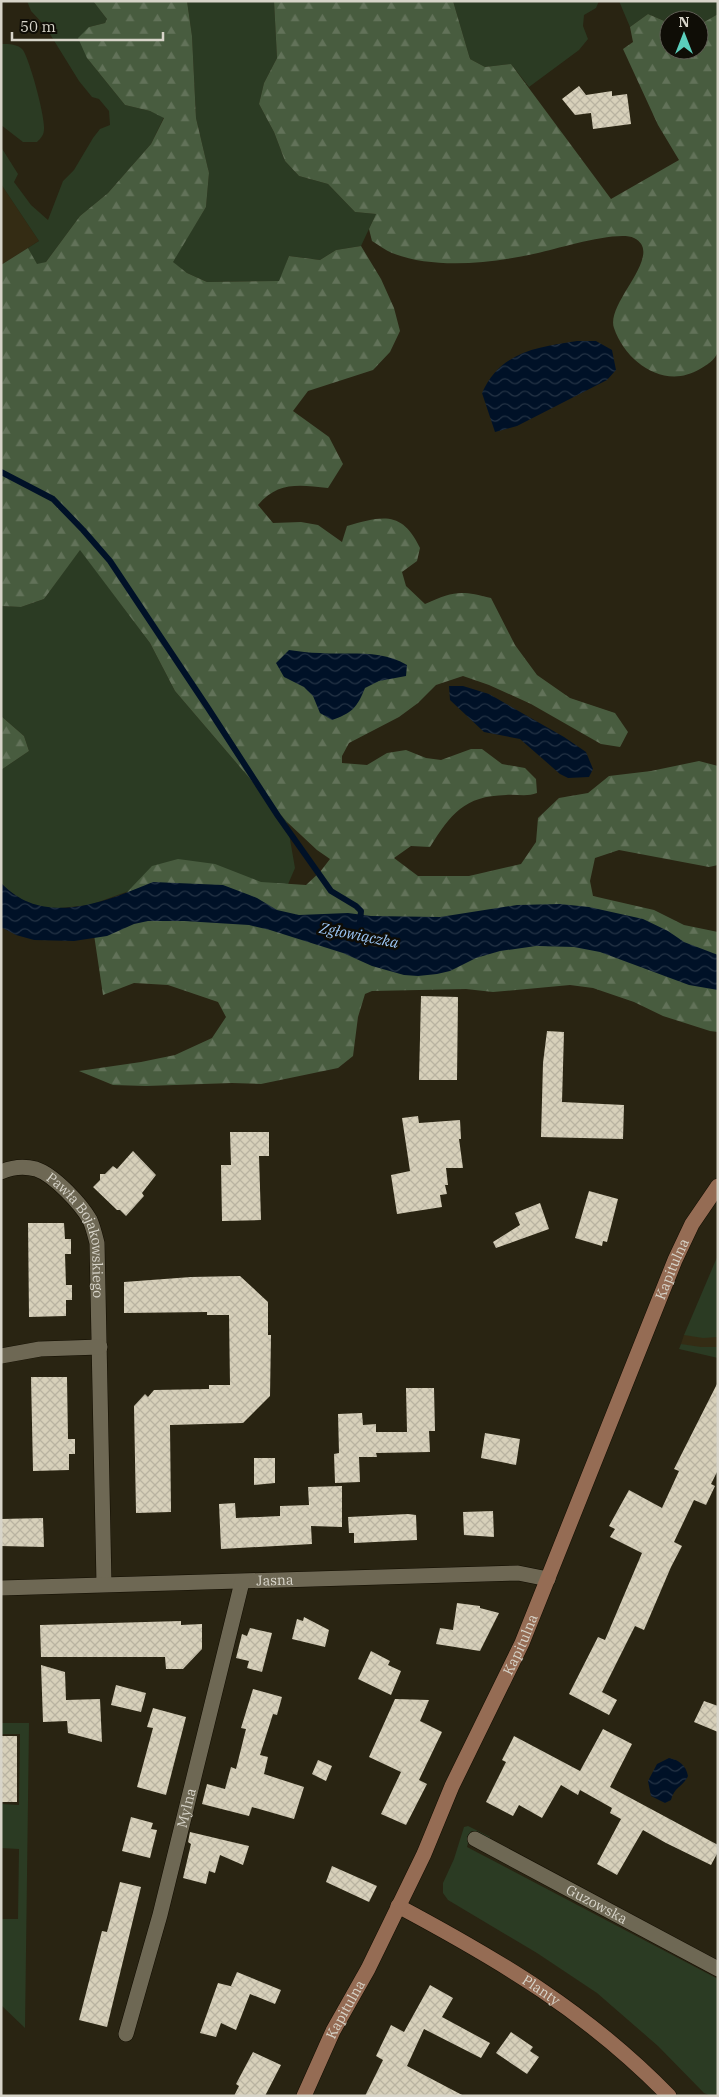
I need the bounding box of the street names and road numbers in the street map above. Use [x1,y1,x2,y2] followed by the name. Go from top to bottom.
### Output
[43,1168,107,1298] street label: Pawła Bojakowskiego
[651,1235,693,1302] street label: Kapitulna
[256,1571,294,1590] street label: Jasna
[499,1611,542,1678] street label: Kapitulna
[173,1786,200,1830] street label: Mylna
[563,1880,631,1928] street label: Guzowska
[519,1971,564,2010] street label: Planty
[322,1976,369,2042] street label: Kapitulna

